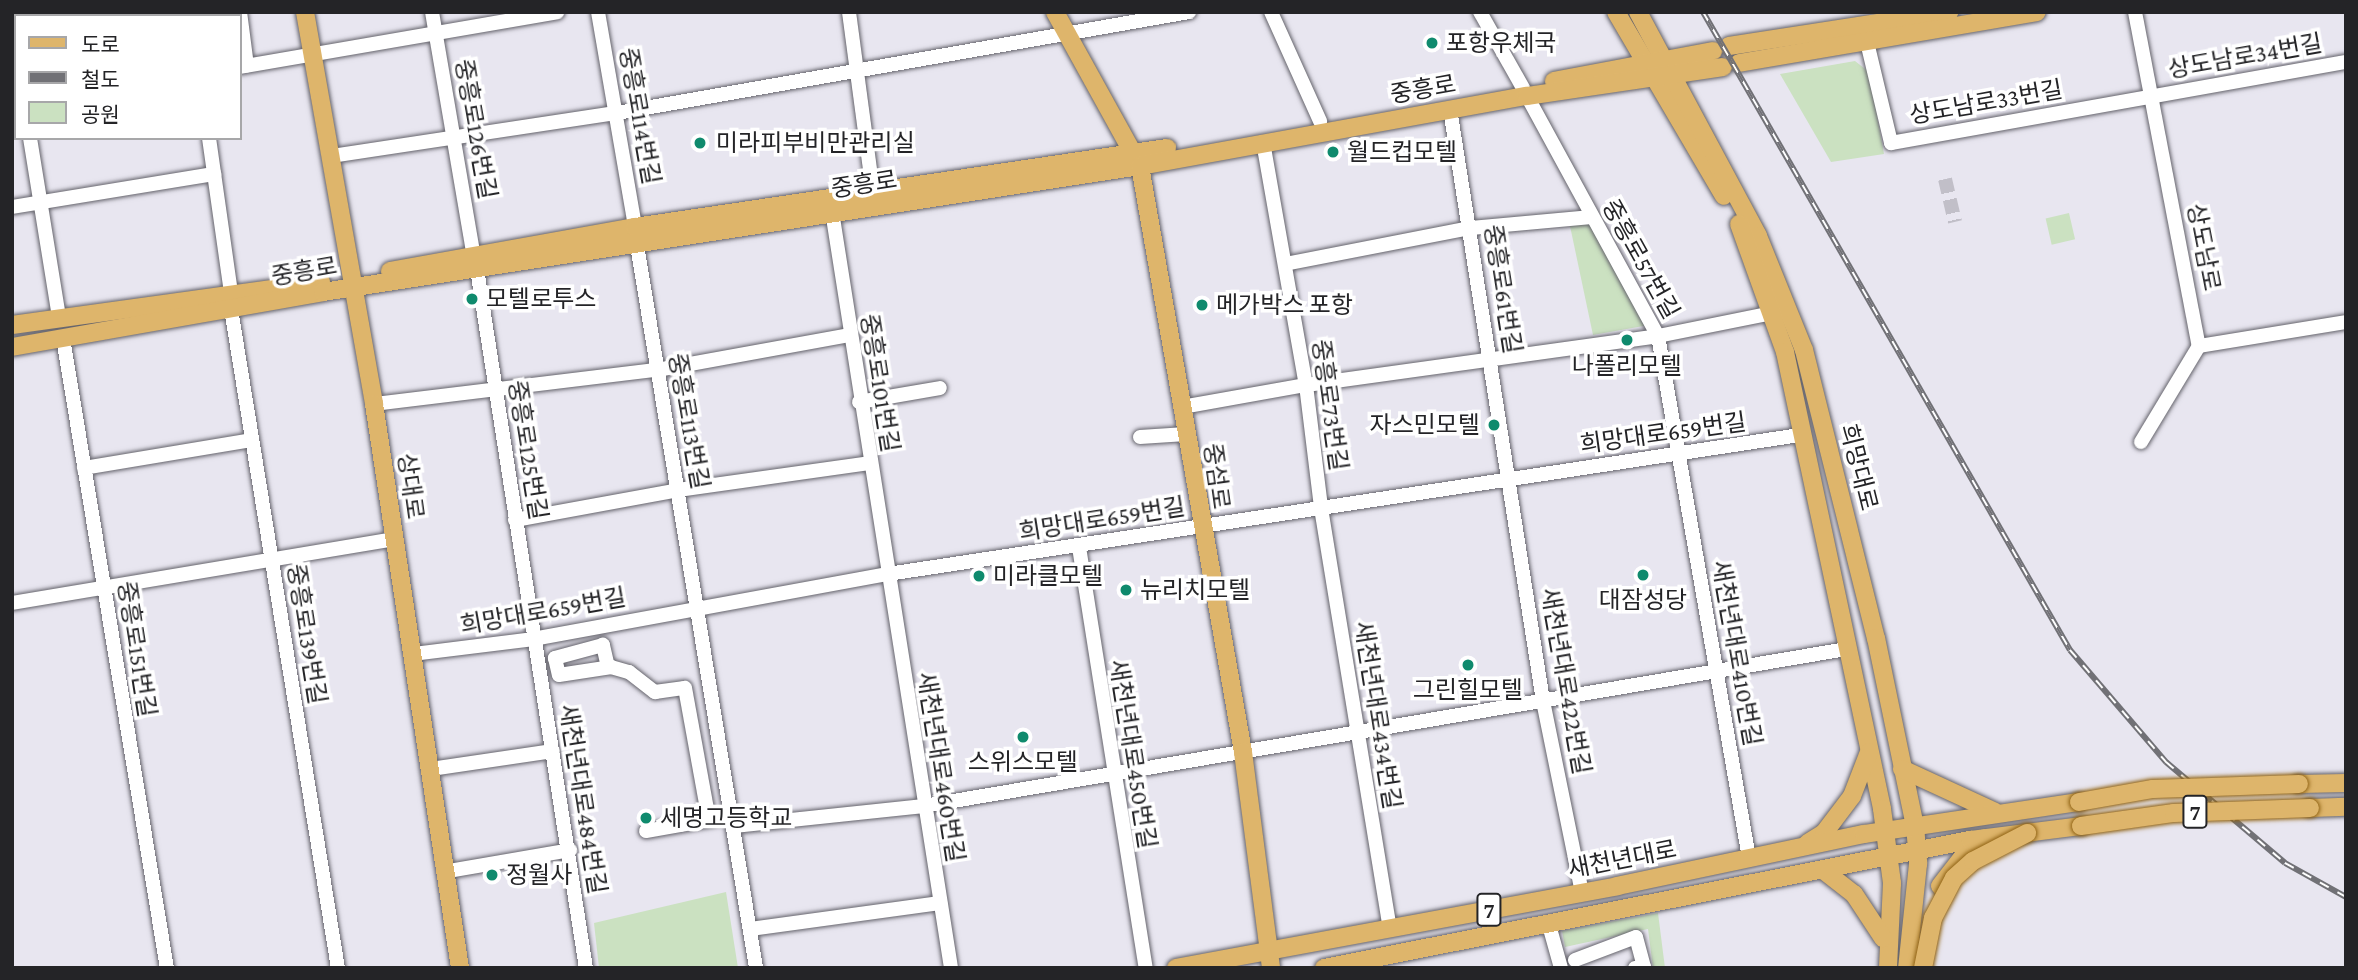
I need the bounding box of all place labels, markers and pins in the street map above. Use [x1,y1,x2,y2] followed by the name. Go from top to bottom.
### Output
[1446,29,1556,57] place label: 포항우체국
[1424,35,1440,51] marker: 포항우체국
[716,129,915,157] place label: 미라피부비만관리실
[690,133,710,153] marker: 미라피부비만관리실
[1347,138,1457,166] place label: 월드컵모텔
[1325,144,1341,160] marker: 월드컵모텔
[486,285,596,313] place label: 모텔로투스
[464,291,480,307] marker: 모텔로투스
[1216,291,1353,319] place label: 메가박스 포항
[1194,297,1210,313] marker: 메가박스 포항
[1619,332,1635,348] marker: 나폴리모텔
[1572,352,1682,380] place label: 나폴리모텔
[1370,411,1480,439] place label: 자스민모텔
[1486,417,1502,433] marker: 자스민모텔
[993,562,1103,590] place label: 미라클모텔
[1635,567,1651,583] marker: 대잠성당
[971,568,987,584] marker: 미라클모텔
[1140,576,1250,604] place label: 뉴리치모텔
[1118,582,1134,598] marker: 뉴리치모텔
[1599,586,1687,614] place label: 대잠성당
[1460,657,1476,673] marker: 그린힐모텔
[1413,676,1523,704] place label: 그린힐모텔
[1015,729,1031,745] marker: 스위스모텔
[968,748,1078,776] place label: 스위스모텔
[660,804,792,832] place label: 세명고등학교
[638,810,654,826] marker: 세명고등학교
[506,861,572,889] place label: 정월사
[484,867,500,883] marker: 정월사

